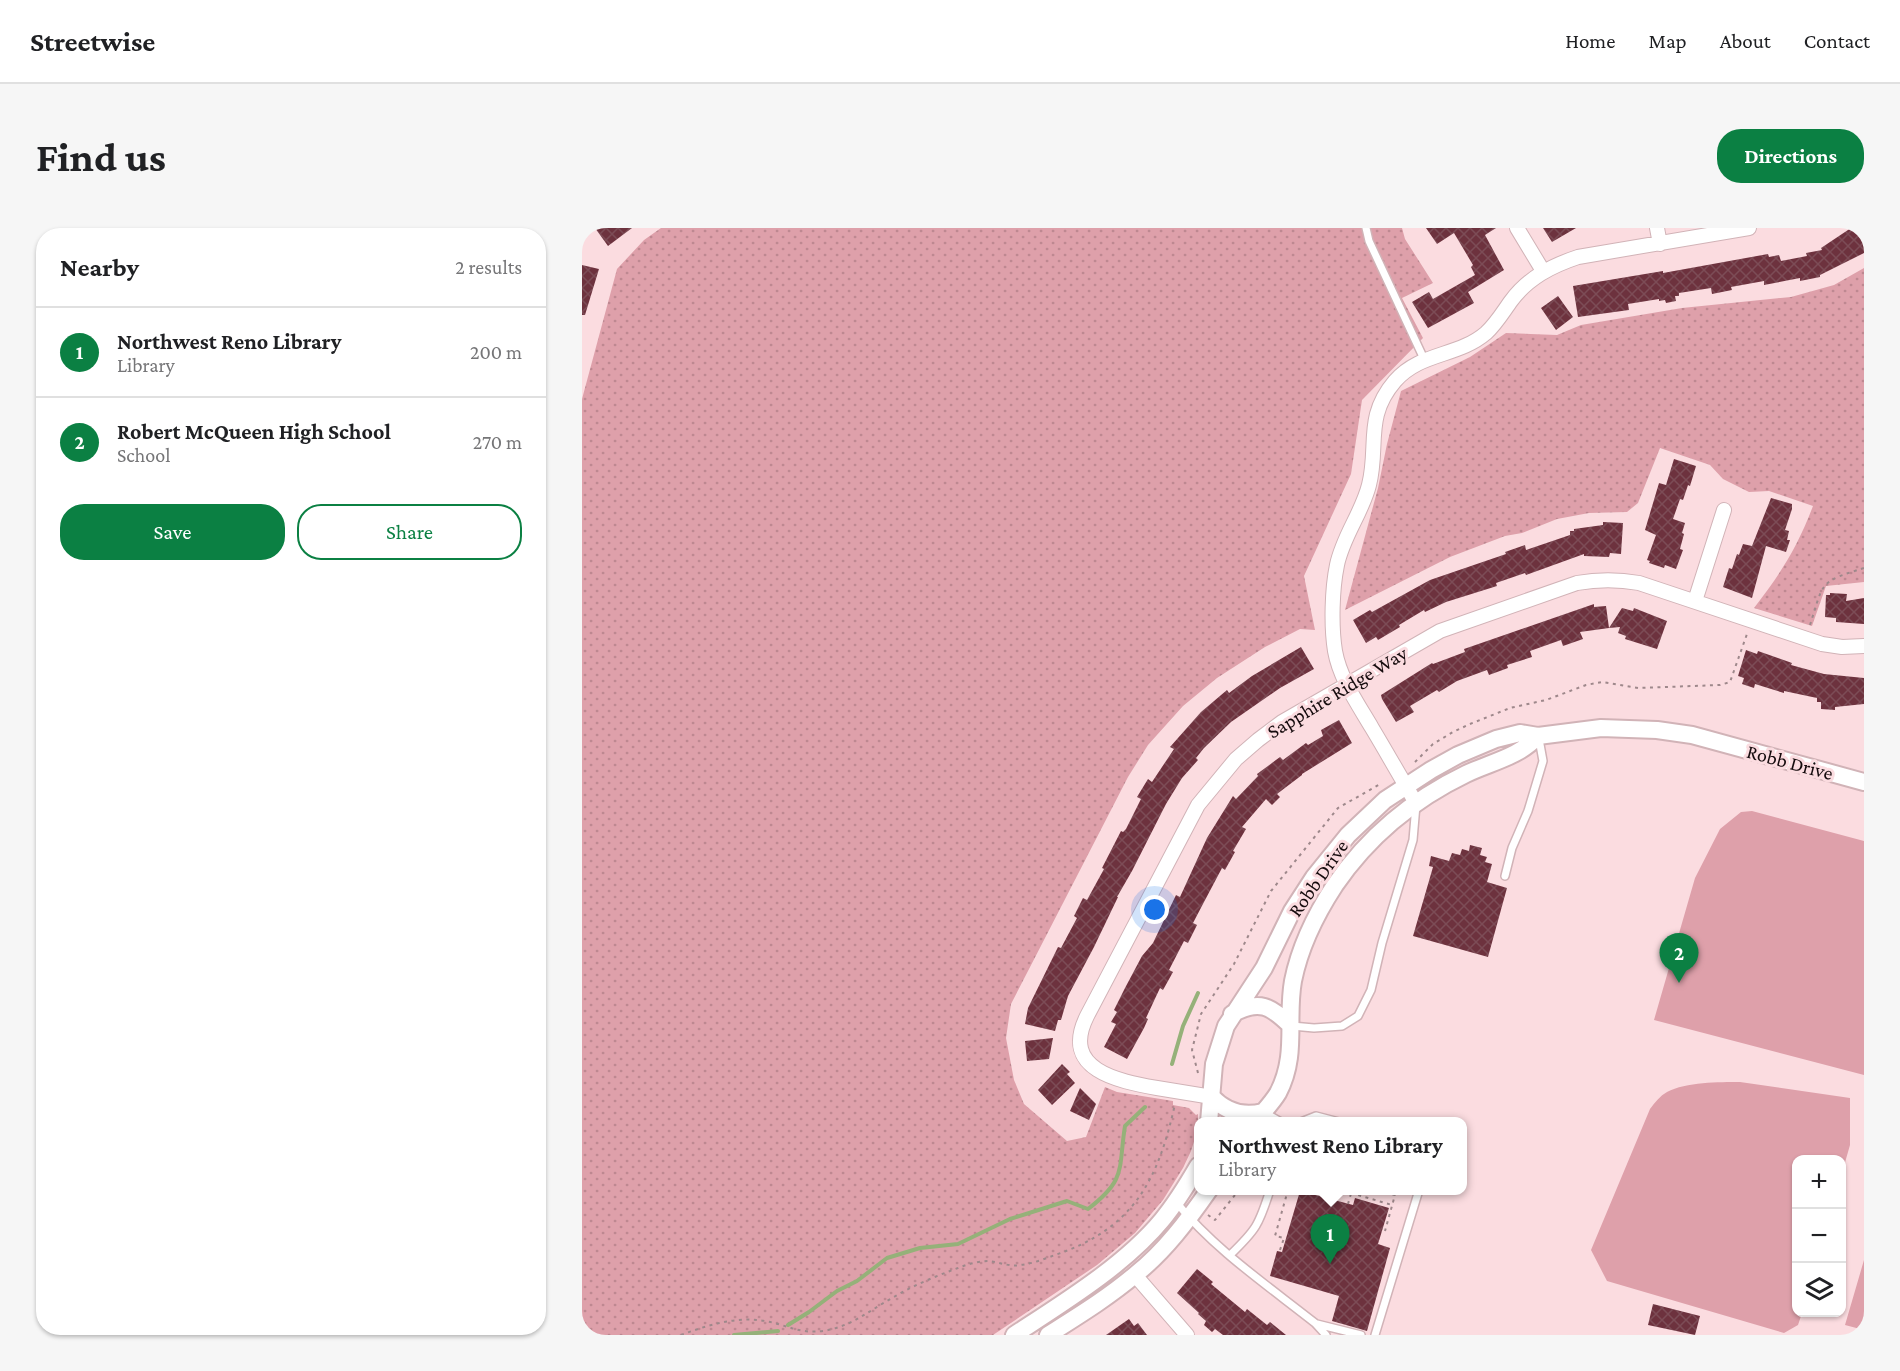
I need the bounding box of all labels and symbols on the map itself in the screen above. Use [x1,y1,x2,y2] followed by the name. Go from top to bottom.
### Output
[1263,641,1412,743] street label: Sapphire Ridge Way
[1744,740,1836,784] street label: Robb Drive
[1284,835,1353,921] street label: Robb Drive
[1140,895,1169,924] your location
[1660,934,1698,983] pin: 2
[1310,1214,1350,1264] pin: 1

